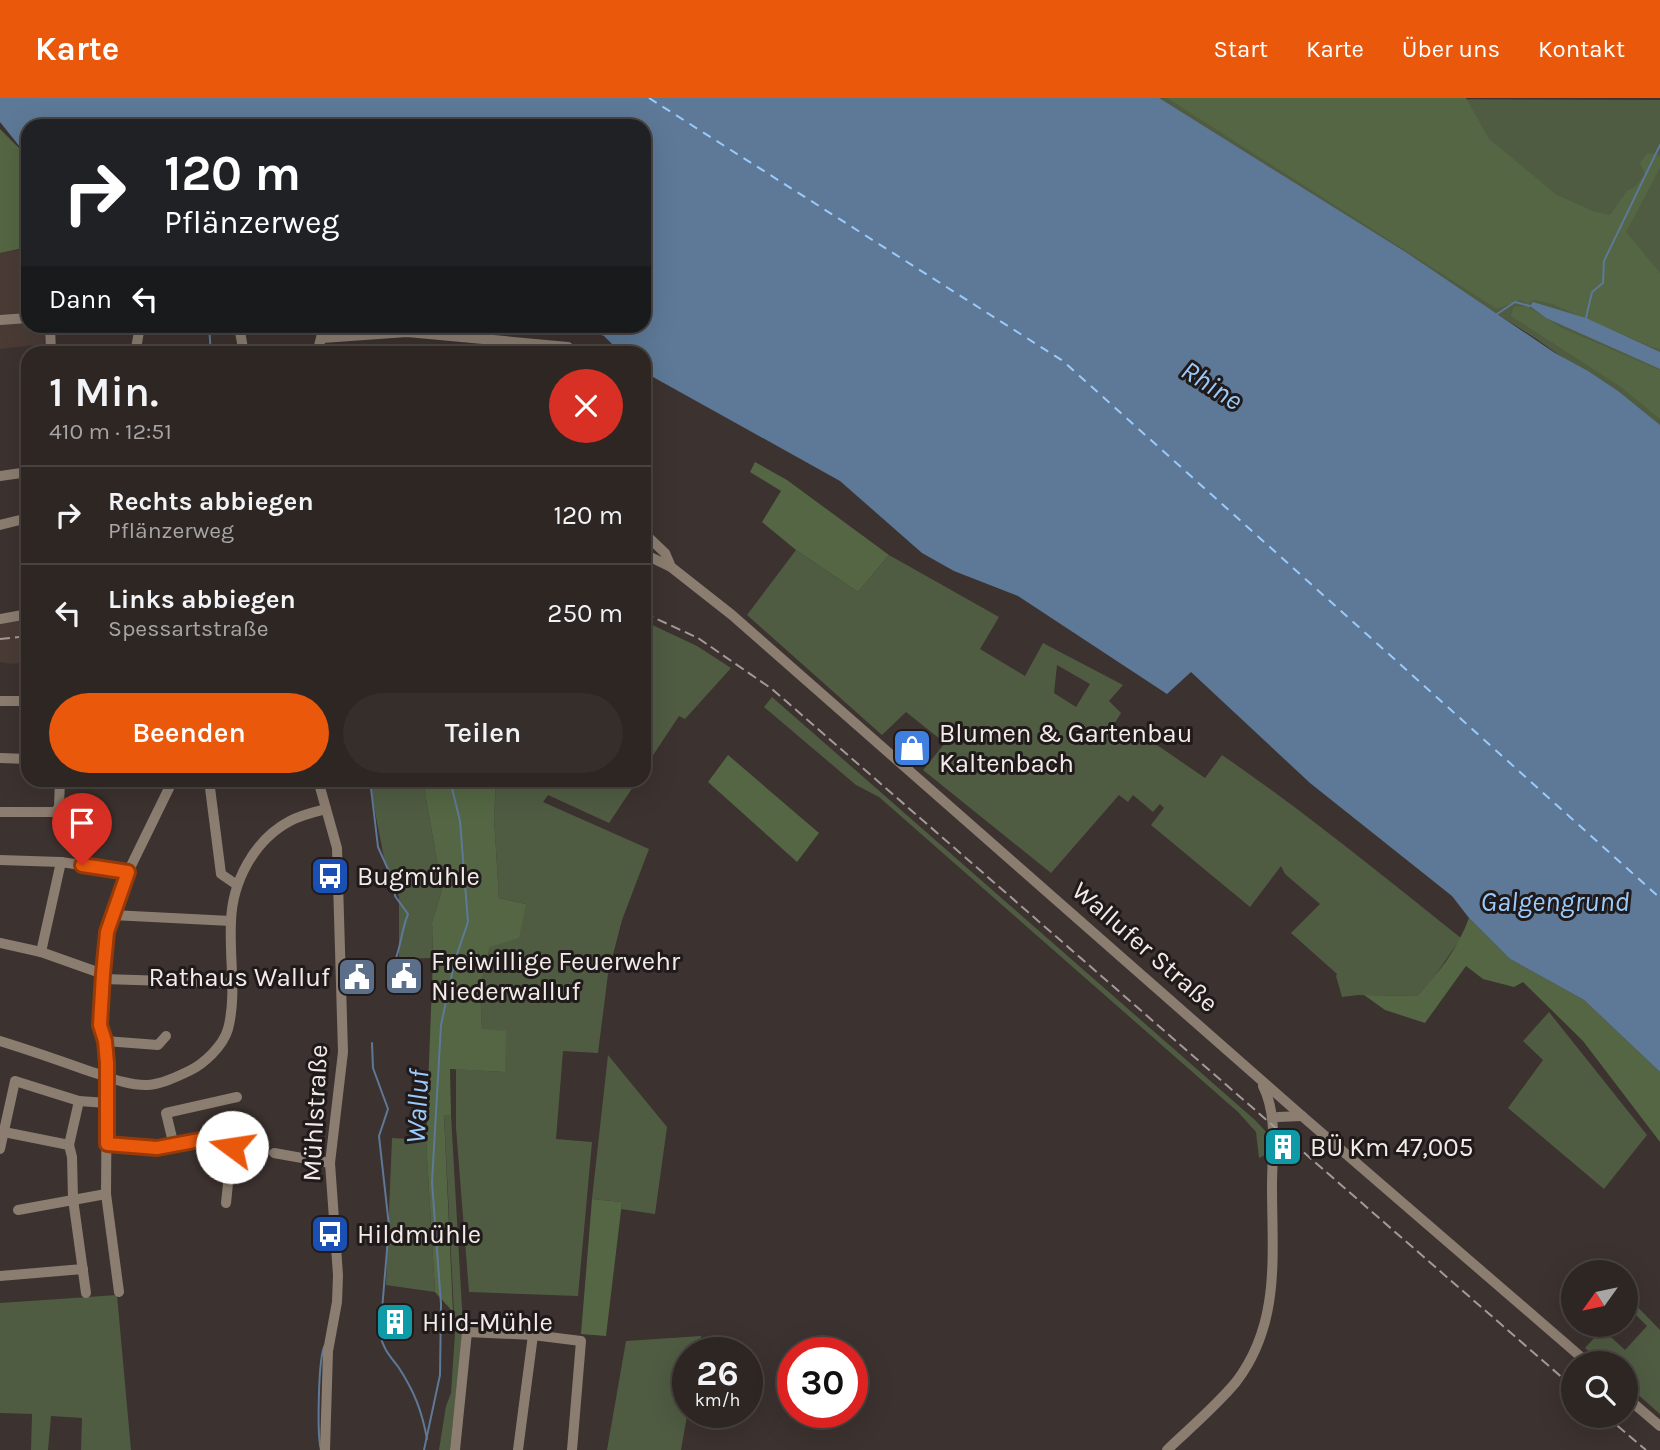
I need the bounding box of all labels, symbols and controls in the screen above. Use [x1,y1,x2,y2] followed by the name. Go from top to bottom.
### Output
[35,30,119,68] text: Karte
[1214,35,1268,63] text: Start
[1306,35,1364,63] text: Karte
[1402,35,1500,63] text: Über uns
[1538,35,1625,63] text: Kontakt
[164,145,301,202] text: 120 m
[49,147,140,238] icon: right
[164,204,339,241] text: Pflänzerweg
[126,280,164,318] icon: left
[49,284,112,315] text: Dann
[1175,353,1249,417] water label: Rhine
[49,367,159,417] text: 1 Min.
[549,369,623,443] button: close
[49,418,172,445] text: 410 m · 12:51
[108,486,314,517] text: Rechts abbiegen
[49,496,87,534] icon: right
[553,500,623,531] text: 120 m
[108,517,234,544] text: Pflänzerweg
[108,584,296,615] text: Links abbiegen
[49,594,87,632] icon: left
[547,598,623,629] text: 250 m
[108,615,269,642] text: Spessartstraße
[49,693,329,773] button: Beenden
[343,693,623,773] button: Teilen
[939,718,1192,779] place label: Blumen & Gartenbau Kaltenbach
[891,727,933,769] shop icon: Blumen & Gartenbau Kaltenbach
[52,793,112,865] pin
[63,804,101,842] icon: arrive
[309,855,351,897] bus stop icon: Bugmühle
[357,861,480,892] place label: Bugmühle
[1066,875,1224,1019] street label: Wallufer Straße
[1480,885,1630,918] water label: Galgengrund
[431,946,681,1007] place label: Freiwillige Feuerwehr Niederwalluf
[383,955,425,997] public building icon: Freiwillige Feuerwehr Niederwalluf
[336,956,378,998] public building icon: Rathaus Walluf
[148,962,331,993] place label: Rathaus Walluf
[296,1044,334,1182] street label: Mühlstraße
[399,1067,436,1145] water label: Walluf
[195,1110,269,1184] position arrow
[1262,1126,1304,1168] building icon: BÜ Km 47,005
[1310,1132,1473,1163] place label: BÜ Km 47,005
[309,1213,351,1255] bus stop icon: Hildmühle
[357,1219,481,1250] place label: Hildmühle
[1561,1260,1638,1337] north arrow
[1561,1260,1638,1428] map controls
[374,1301,416,1343] building icon: Hild-Mühle
[422,1307,553,1338] place label: Hild-Mühle
[777,1337,868,1428] speed limit sign: 30
[1561,1351,1638,1428] button: search
[696,1353,739,1394] text: 26
[695,1389,740,1411] text: km/h

